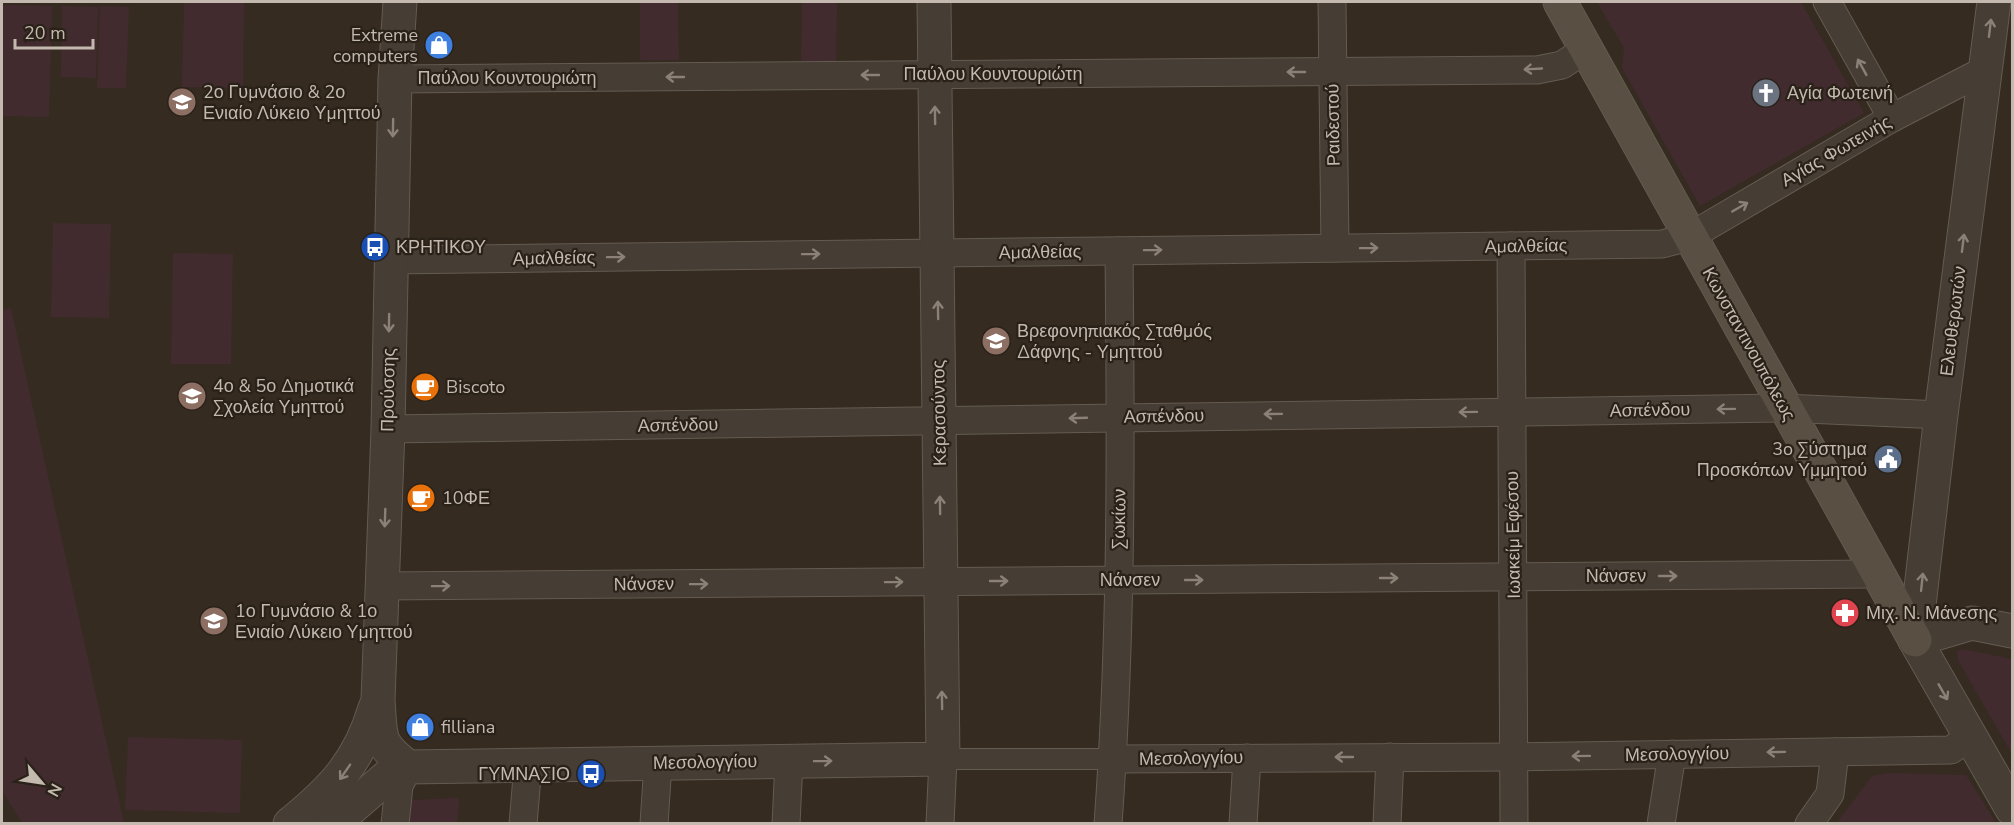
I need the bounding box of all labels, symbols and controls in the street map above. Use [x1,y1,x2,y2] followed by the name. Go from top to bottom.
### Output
[15,12,93,50] scale bar
[1985,19,1996,39] one-way arrow
[24,21,66,45] text: 20 m
[333,23,418,68] place label: Extreme computers
[423,29,455,61] shop icon: Extreme computers
[1856,59,1868,76] one-way arrow
[904,62,1082,86] street label: Παύλου Κουντουριώτη
[1523,64,1543,75] one-way arrow
[418,66,596,90] street label: Παύλου Κουντουριώτη
[1286,66,1306,78] one-way arrow
[860,69,880,81] one-way arrow
[665,71,685,83] one-way arrow
[1750,77,1782,109] church icon: Αγία Φωτεινή
[203,80,381,125] place label: 2ο Γυμνάσιο & 2ο Ενιαίο Λύκειο Υμηττού
[1787,81,1893,105] place label: Αγία Φωτεινή
[1320,84,1346,166] street label: Ραιδεστού
[166,86,198,118] school or university icon: 2ο Γυμνάσιο & 2ο Ενιαίο Λύκειο Υμηττού
[929,106,941,126] one-way arrow
[1777,110,1896,192] street label: Αγίας Φωτεινής
[388,118,399,138] one-way arrow
[1731,201,1748,213] one-way arrow
[359,231,391,263] bus stop icon: ΚΡΗΤΙΚΟΥ
[1484,233,1568,259] street label: Αμαλθείας
[1957,233,1968,253] one-way arrow
[396,235,486,259] place label: ΚΡΗΤΙΚΟΥ
[998,239,1082,265] street label: Αμαλθείας
[1359,242,1379,253] one-way arrow
[1143,244,1163,256] one-way arrow
[512,245,596,271] street label: Αμαλθείας
[801,249,821,260] one-way arrow
[606,251,626,263] one-way arrow
[1697,263,1801,425] street label: Κωνσταντινουπόλεως
[1934,265,1972,377] street label: Ελευθερωτών
[932,301,943,321] one-way arrow
[383,313,395,333] one-way arrow
[1017,319,1212,364] place label: Βρεφονηπιακός Σταθμός Δάφνης - Υμηττού
[980,325,1012,357] school or university icon: Βρεφονηπιακός Σταθμός Δάφνης - Υμηττού
[375,347,401,432] street label: Προύσσης
[926,359,952,466] street label: Κερασούντος
[409,371,441,403] cafe icon: Biscoto
[213,374,354,419] place label: 4ο & 5ο Δημοτικά Σχολεία Υμηττού
[446,375,505,399] place label: Biscoto
[176,380,208,412] school or university icon: 4ο & 5ο Δημοτικά Σχολεία Υμηττού
[1609,397,1691,423] street label: Ασπένδου
[1123,403,1205,429] street label: Ασπένδου
[1716,403,1736,415] one-way arrow
[1458,406,1478,417] one-way arrow
[1263,408,1283,420] one-way arrow
[637,412,719,438] street label: Ασπένδου
[1069,412,1089,423] one-way arrow
[1697,437,1867,482] place label: 3o Σύστημα Προσκόπων Υμμητού
[1872,443,1904,475] public building icon: 3o Σύστημα Προσκόπων Υμμητού
[1500,471,1526,599] street label: Ιωακείμ Εφέσου
[405,482,437,514] cafe icon: 10ΦΕ
[442,486,490,510] place label: 10ΦΕ
[1106,488,1132,550] street label: Σωκίων
[934,496,946,516] one-way arrow
[379,508,391,528] one-way arrow
[1586,564,1646,588] street label: Νάνσεν
[1100,568,1160,592] street label: Νάνσεν
[1658,570,1678,582] one-way arrow
[614,571,674,597] street label: Νάνσεν
[1379,572,1399,584] one-way arrow
[1916,573,1927,593] one-way arrow
[1184,574,1204,586] one-way arrow
[989,575,1009,587] one-way arrow
[884,576,904,588] one-way arrow
[689,578,709,590] one-way arrow
[431,580,451,592] one-way arrow
[1829,597,1861,629] pharmacy icon: Μιχ. Ν. Μάνεσης
[235,599,413,644] place label: 1ο Γυμνάσιο & 1ο Ενιαίο Λύκειο Υμηττού
[1866,601,1997,625] place label: Μιχ. Ν. Μάνεσης
[198,605,230,637] school or university icon: 1ο Γυμνάσιο & 1ο Ενιαίο Λύκειο Υμηττού
[1937,683,1949,700] one-way arrow
[936,691,948,711] one-way arrow
[404,711,436,743] shop icon: filliana
[441,715,495,739] place label: filliana
[1625,741,1729,767] street label: Μεσολογγίου
[1139,745,1243,771] street label: Μεσολογγίου
[1767,747,1787,758] one-way arrow
[653,749,757,775] street label: Μεσολογγίου
[1572,750,1592,761] one-way arrow
[1335,751,1355,763] one-way arrow
[12,753,72,813] north arrow
[813,755,833,766] one-way arrow
[575,758,607,790] bus stop icon: ΓΥΜΝΑΣΙΟ
[478,762,570,786] place label: ΓΥΜΝΑΣΙΟ
[338,763,351,779] one-way arrow
[42,779,67,800] text: N

